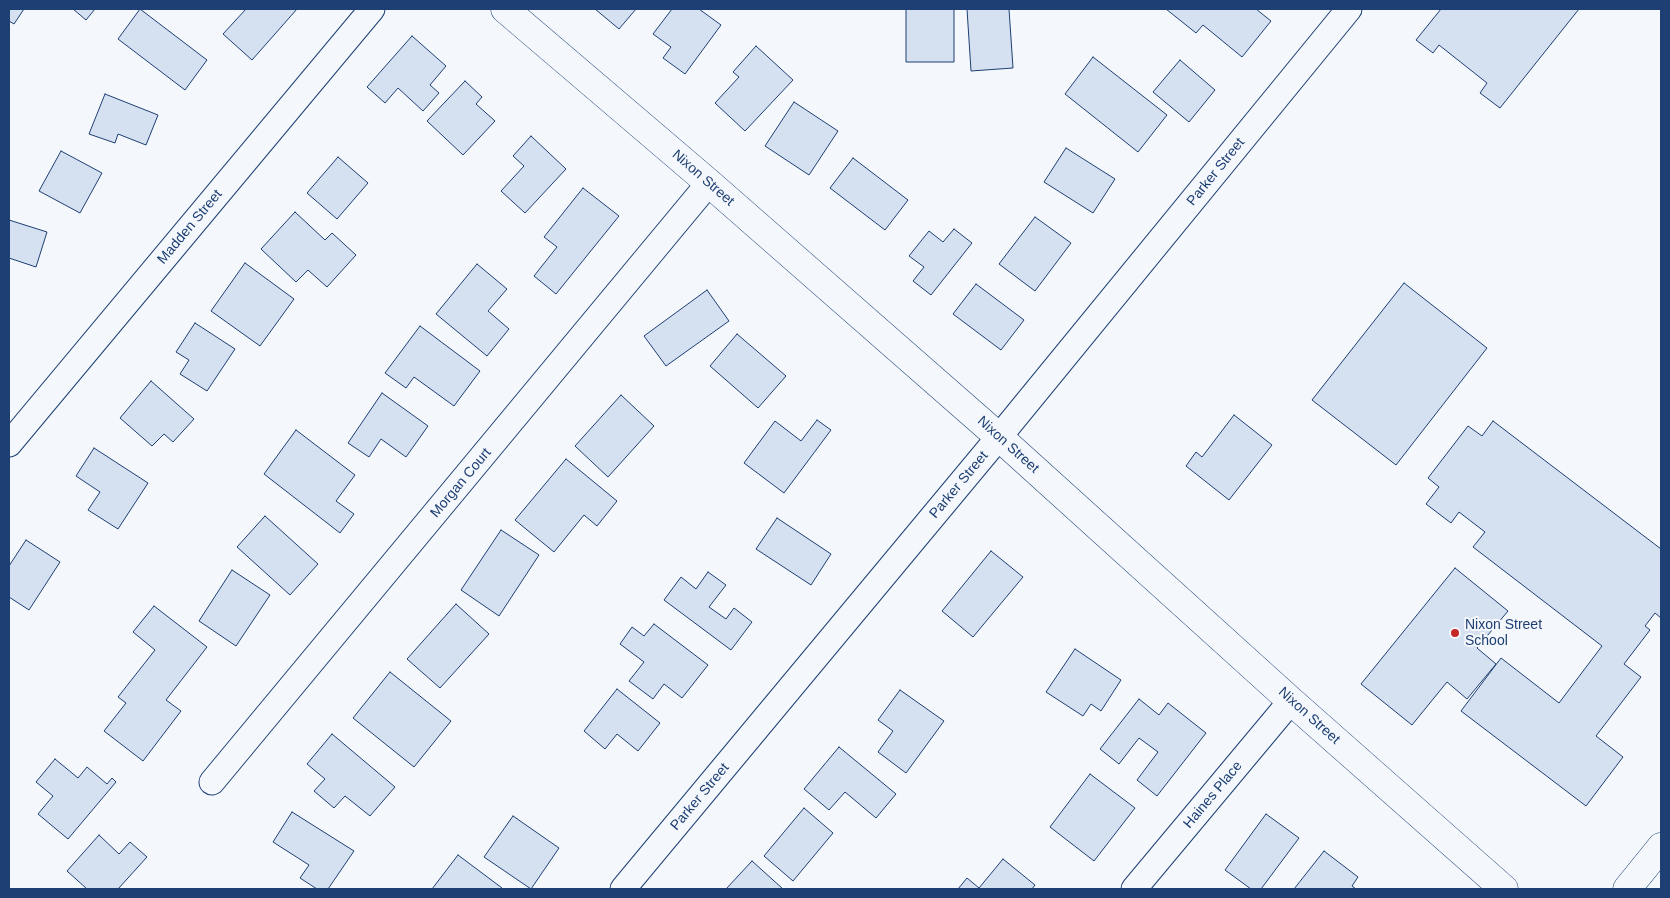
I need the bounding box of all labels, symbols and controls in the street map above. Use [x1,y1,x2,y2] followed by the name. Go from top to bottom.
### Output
[1184,135,1248,209] street label: Parker Street
[668,146,738,210] street label: Nixon Street
[154,186,226,268] street label: Madden Street
[974,413,1042,477] street label: Nixon Street
[427,445,495,521] street label: Morgan Court
[926,448,992,522] street label: Parker Street
[1465,617,1542,650] place label: Nixon Street School
[1449,627,1461,639] marker: Nixon Street School
[1275,684,1343,748] street label: Nixon Street
[1180,758,1246,832] street label: Haines Place
[667,760,733,834] street label: Parker Street

